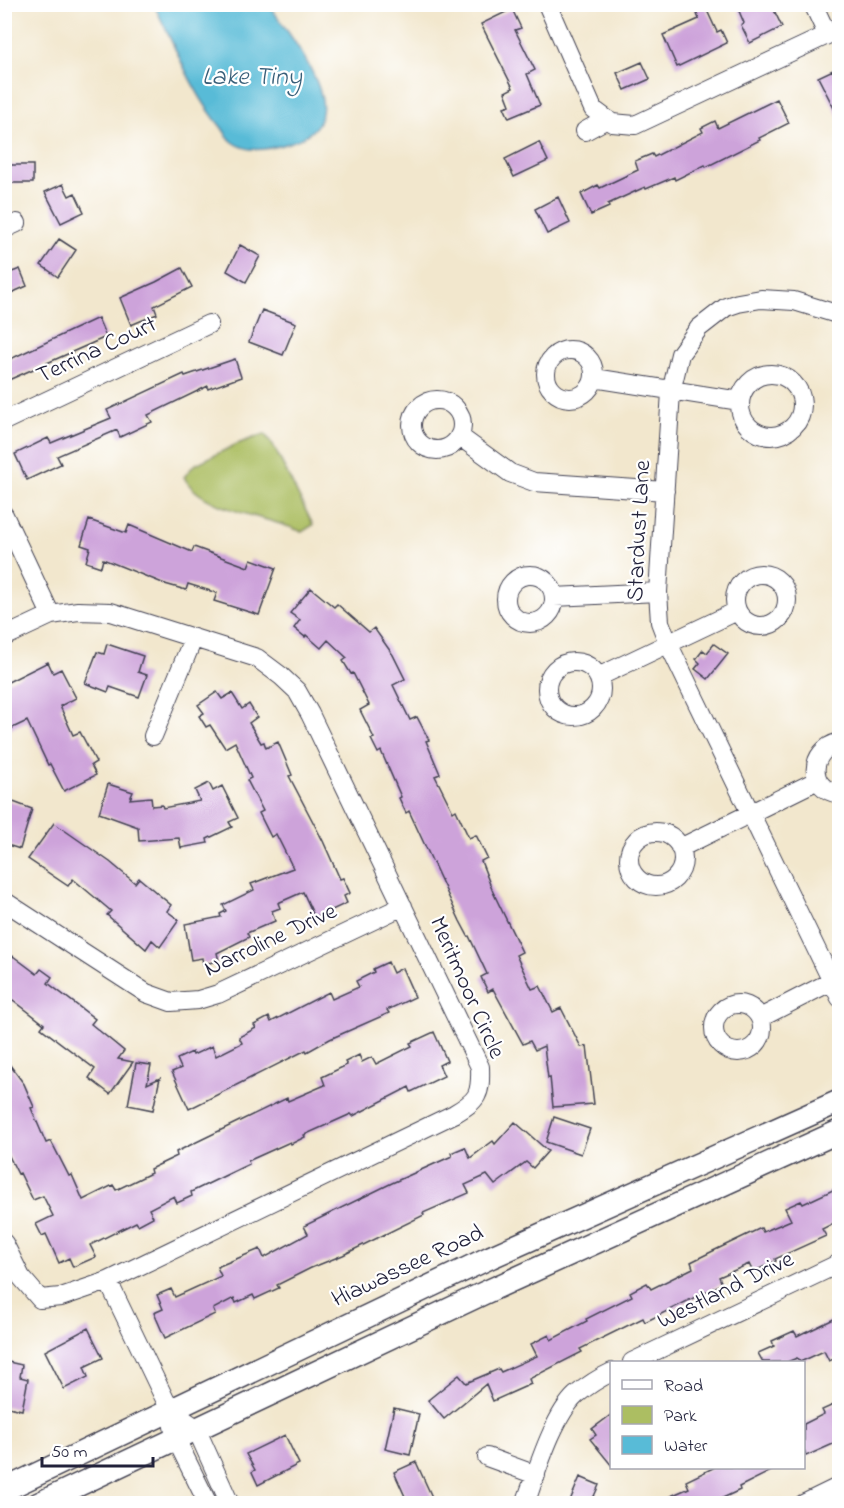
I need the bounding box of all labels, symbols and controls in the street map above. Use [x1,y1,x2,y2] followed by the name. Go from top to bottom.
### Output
[202,59,303,97] water label: Lake Tiny
[31,308,163,394] street label: Terrina Court
[619,459,661,603] street label: Stardust Lane
[199,895,343,987] street label: Narroline Drive
[419,911,513,1065] street label: Meritmoor Circle
[326,1216,490,1318] street label: Hiawassee Road
[652,1243,800,1339] street label: Westland Drive
[610,1361,805,1469] legend
[664,1374,703,1400] text: Road
[664,1404,697,1430] text: Park
[42,1430,153,1468] scale bar
[664,1434,708,1460] text: Water
[51,1440,88,1466] text: 50 m

